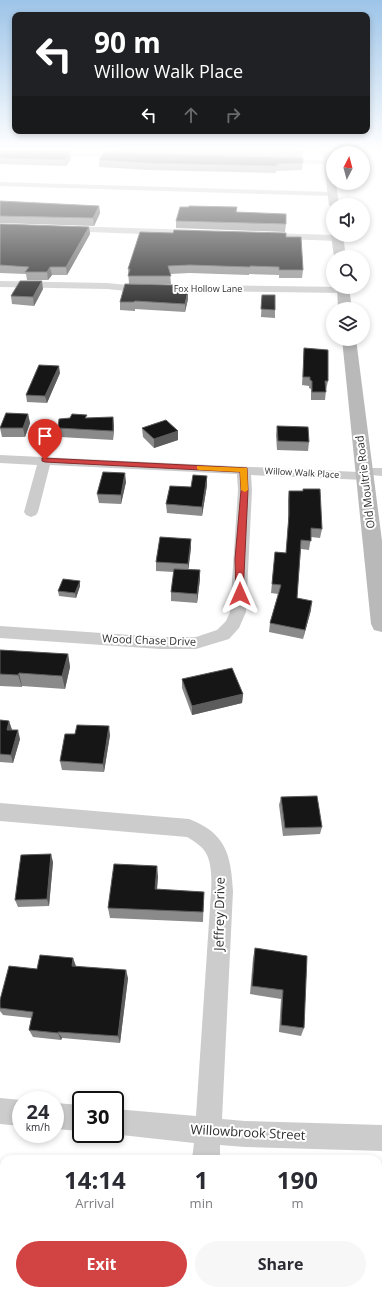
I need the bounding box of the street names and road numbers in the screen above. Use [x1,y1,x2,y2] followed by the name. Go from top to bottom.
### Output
[174,282,242,295] street label: Fox Hollow Lane
[351,435,378,529] street label: Old Moultrie Road
[264,464,340,481] street label: Willow Walk Place
[102,630,196,649] street label: Wood Chase Drive
[209,877,229,953] street label: Jeffrey Drive
[190,1120,306,1144] street label: Willowbrook Street

